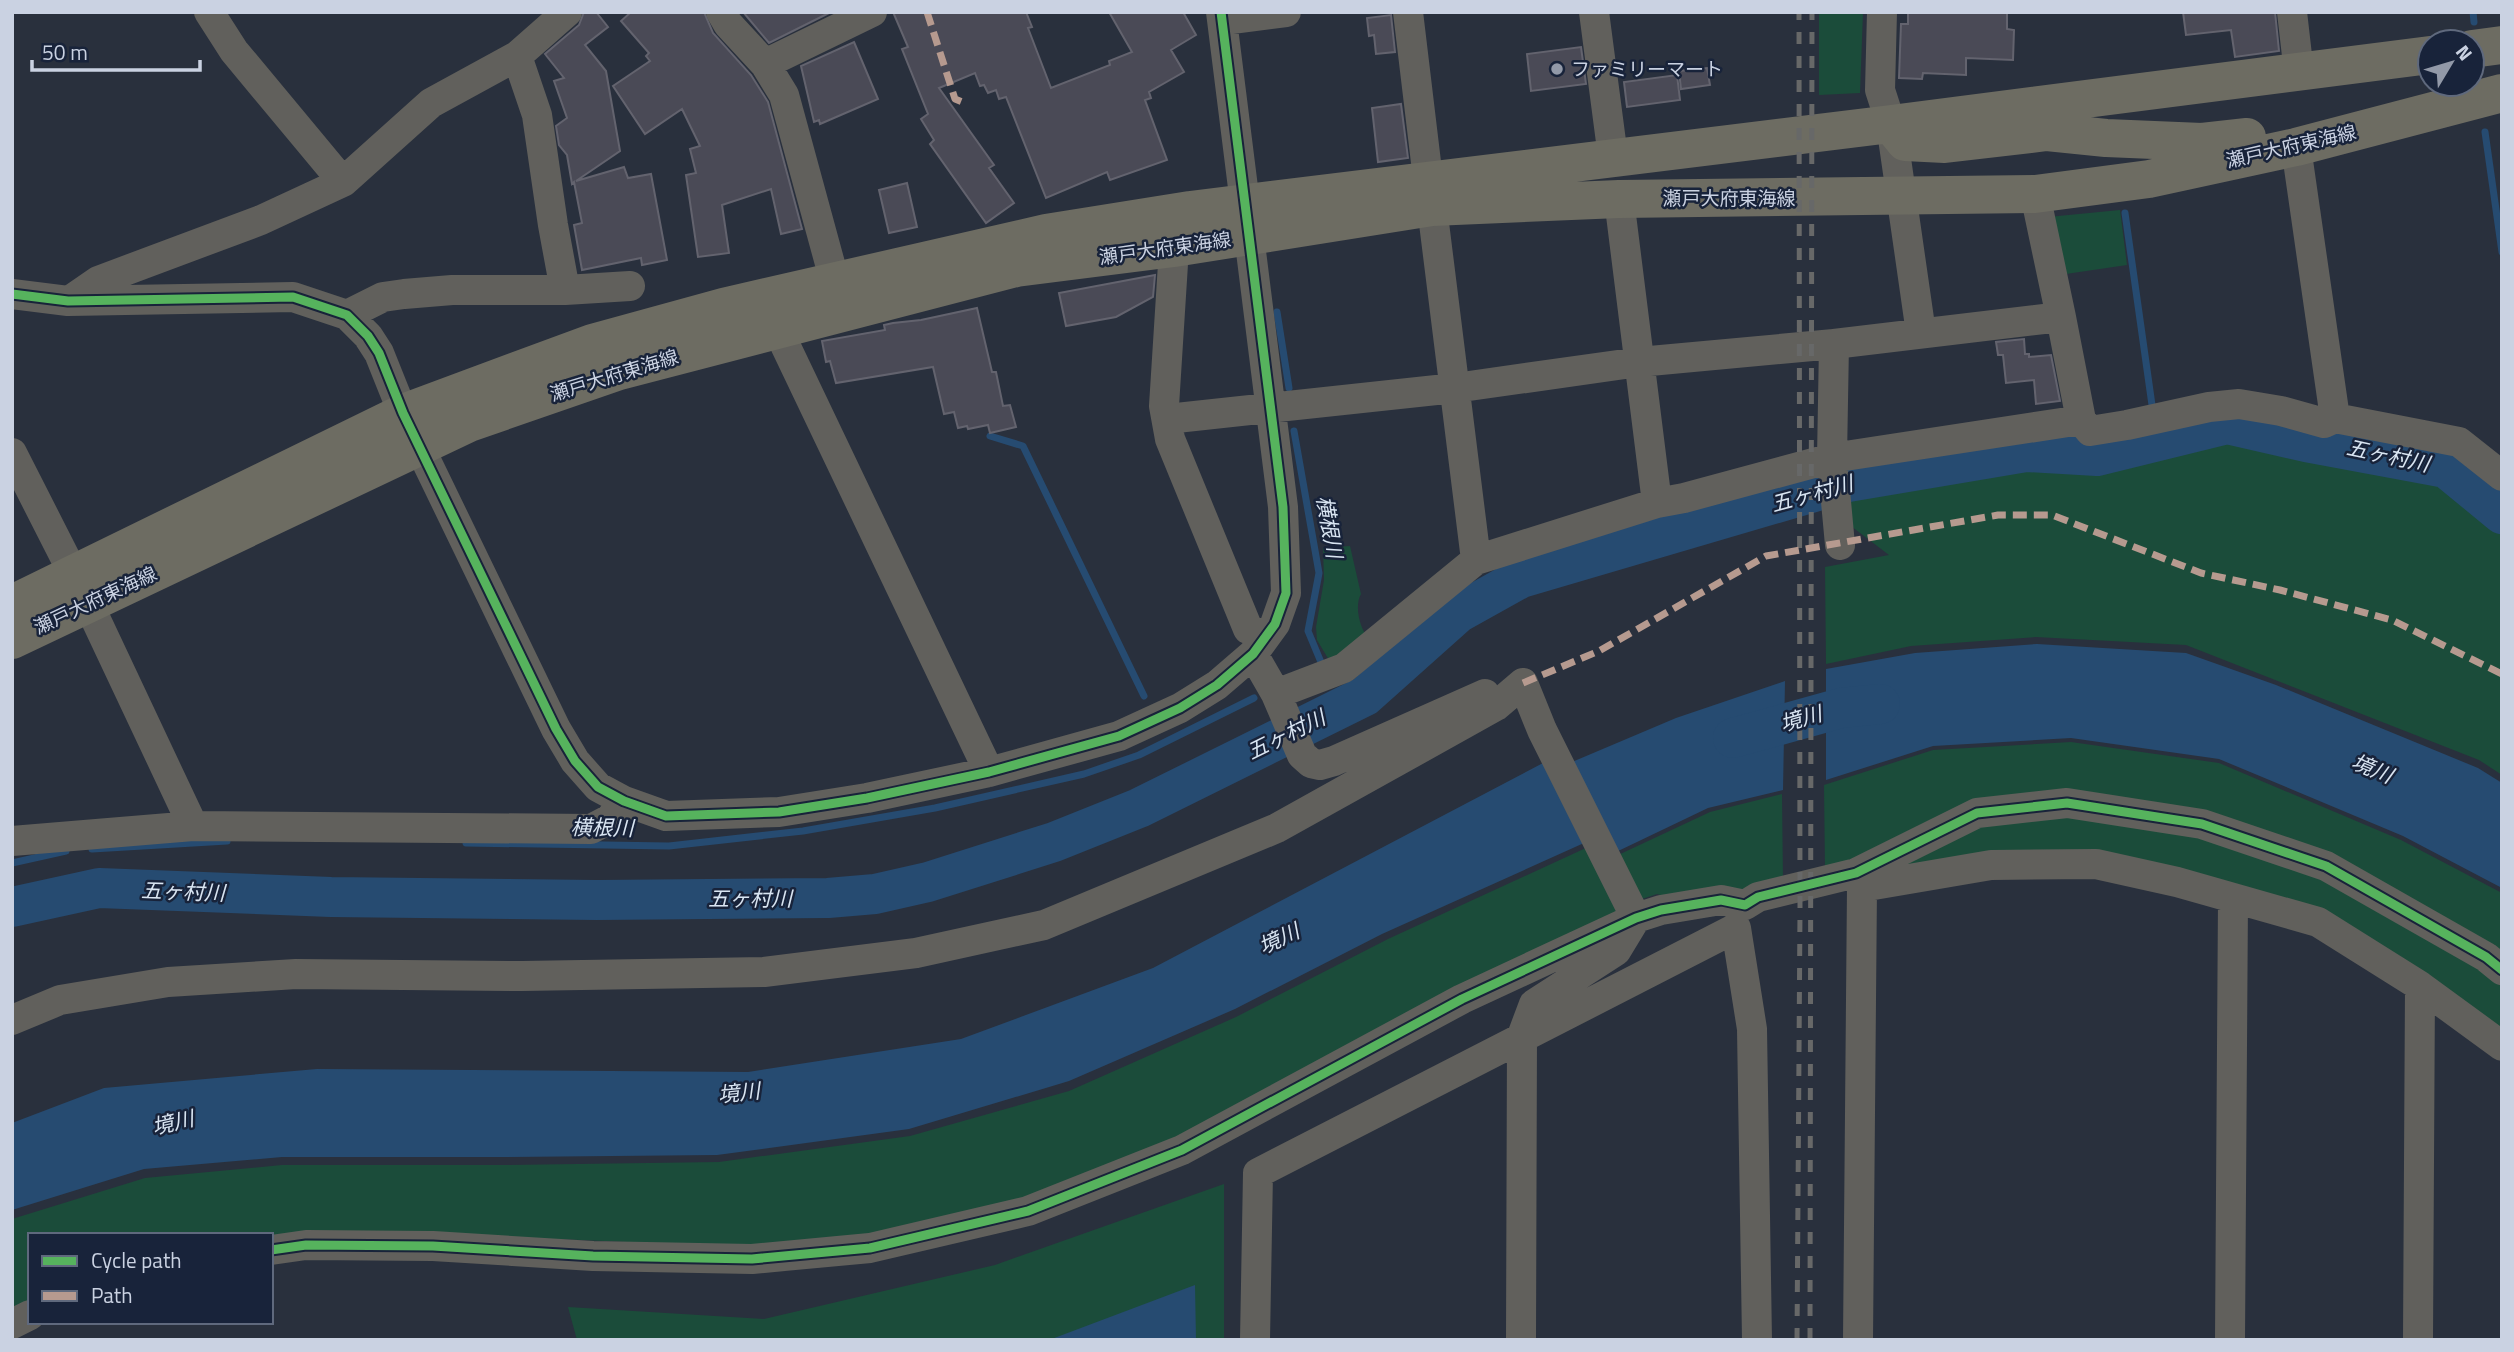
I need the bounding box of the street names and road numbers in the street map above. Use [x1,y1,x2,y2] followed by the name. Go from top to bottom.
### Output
[2223,116,2359,175] street label: 瀬戸大府東海線
[1662,183,1796,212] street label: 瀬戸大府東海線
[1097,224,1233,271] street label: 瀬戸大府東海線
[546,341,682,408] street label: 瀬戸大府東海線
[28,558,161,641] street label: 瀬戸大府東海線

